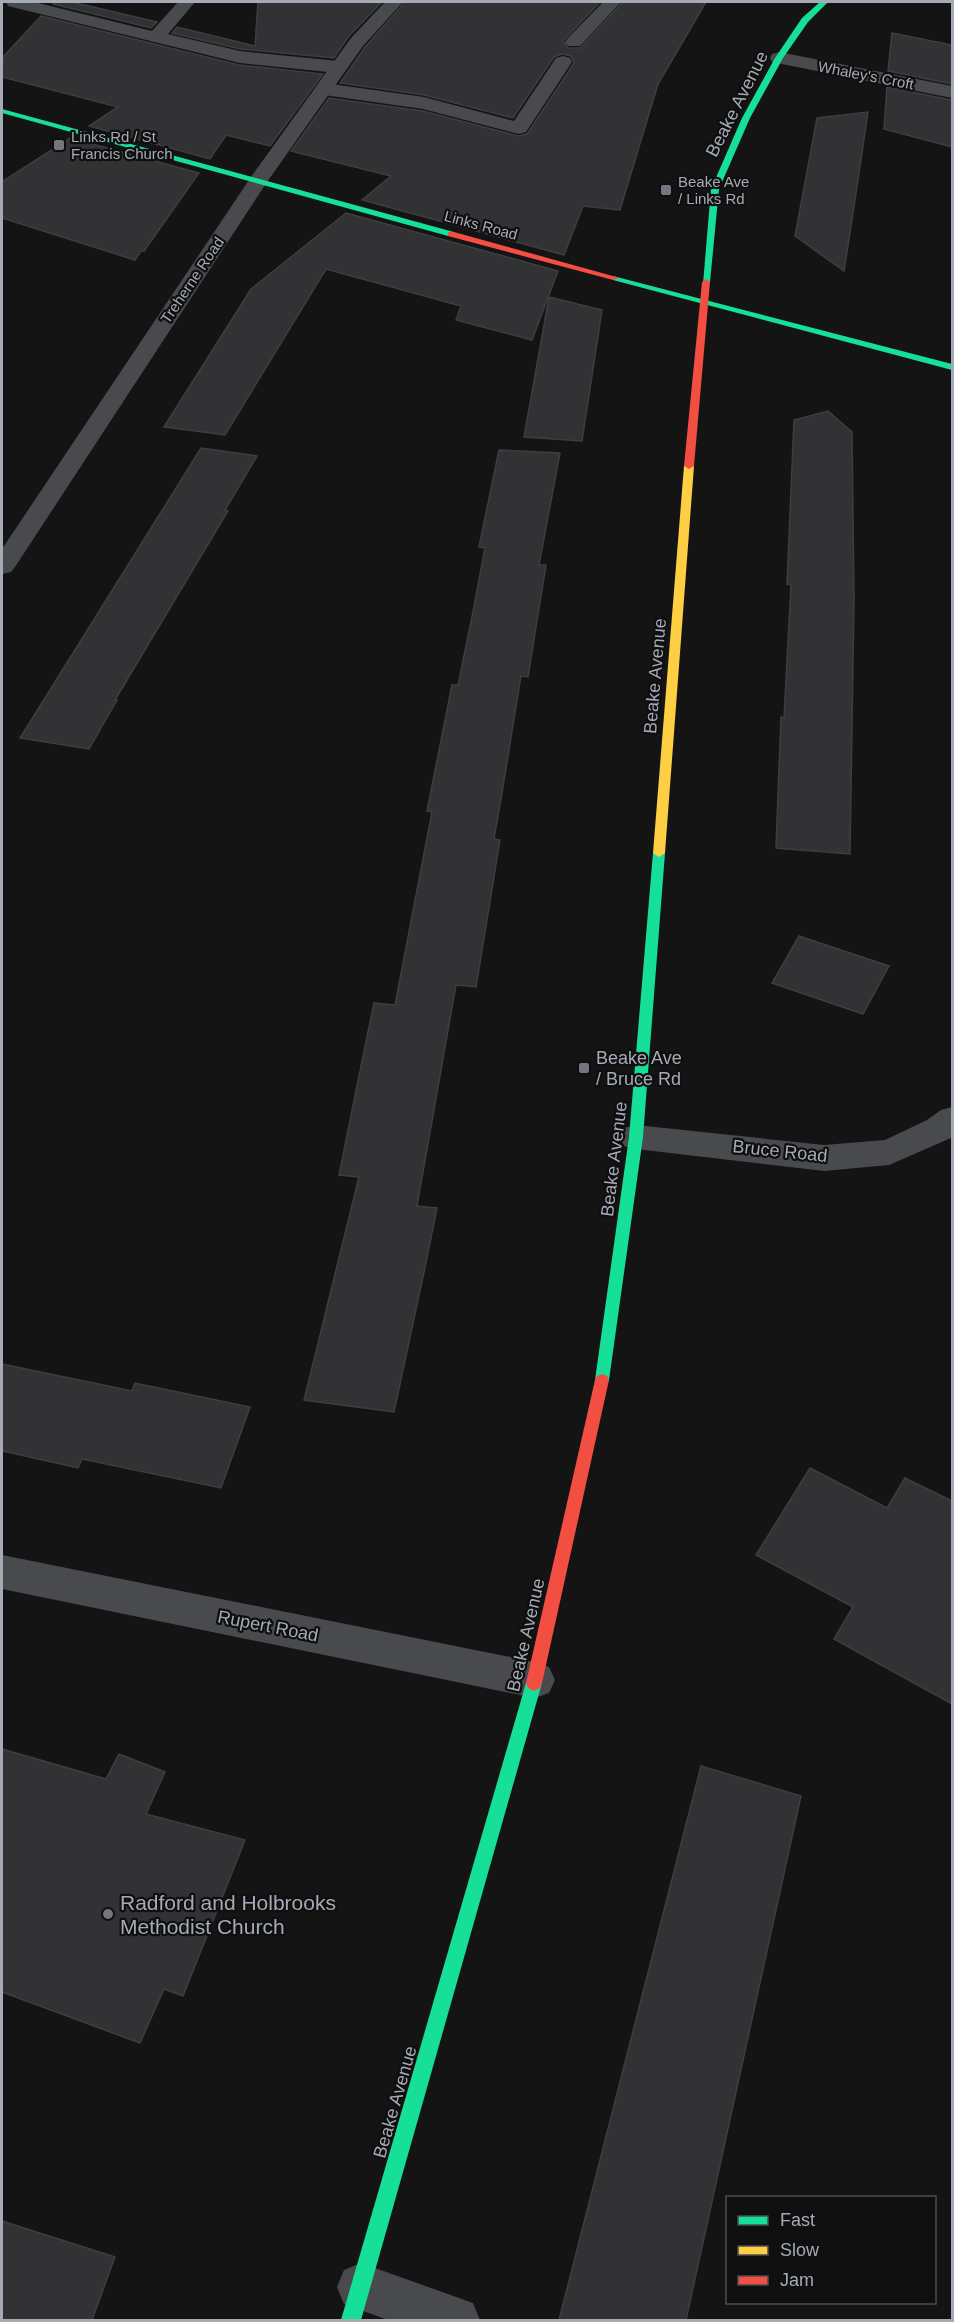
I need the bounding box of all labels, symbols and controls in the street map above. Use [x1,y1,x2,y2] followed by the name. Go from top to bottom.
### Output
[702,48,772,160] street label: Beake Avenue
[817,57,916,93] street label: Whaley's Croft
[71,128,173,162] place label: Links Rd / St Francis Church
[52,138,66,152] marker: Links Rd / St Francis Church
[678,173,749,207] place label: Beake Ave / Links Rd
[659,183,673,197] marker: Beake Ave / Links Rd
[443,207,519,243] street label: Links Road
[157,234,227,326] street label: Treherne Road
[640,617,670,735] street label: Beake Avenue
[596,1048,682,1089] place label: Beake Ave / Bruce Rd
[577,1061,591,1075] marker: Beake Ave / Bruce Rd
[597,1100,631,1218] street label: Beake Avenue
[732,1136,828,1166] street label: Bruce Road
[503,1576,549,1694] street label: Beake Avenue
[216,1606,320,1646] street label: Rupert Road
[120,1891,336,1938] place label: Radford and Holbrooks Methodist Church
[101,1907,115,1921] marker: Radford and Holbrooks Methodist Church
[369,2044,421,2160] street label: Beake Avenue
[726,2196,936,2304] legend
[780,2210,815,2230] text: Fast
[780,2240,820,2260] text: Slow
[780,2270,814,2290] text: Jam

